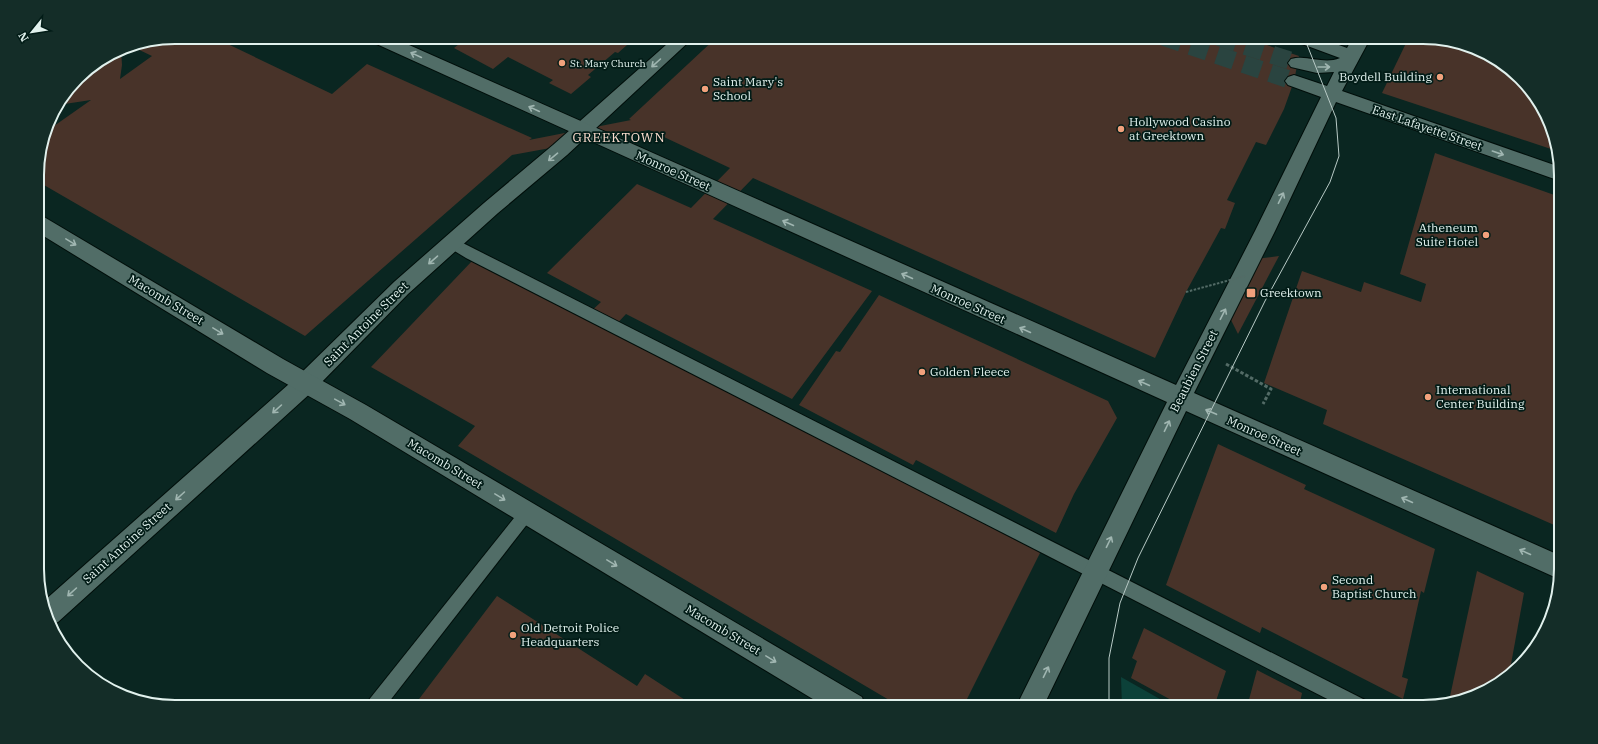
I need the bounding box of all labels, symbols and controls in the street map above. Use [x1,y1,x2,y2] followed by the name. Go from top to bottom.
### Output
[12,12,52,52] north arrow
[15,29,32,44] text: N
[410,51,422,58] one-way arrow
[570,57,646,70] place label: St. Mary Church
[557,58,567,68] marker: St. Mary Church
[651,59,662,68] one-way arrow
[1317,63,1330,71] one-way arrow
[1339,69,1432,84] place label: Boydell Building
[1435,72,1445,82] marker: Boydell Building
[713,74,783,103] place label: Saint Mary's School
[700,84,710,94] marker: Saint Mary's School
[1370,102,1484,153] street label: East Lafayette Street
[528,105,540,112] one-way arrow
[1129,114,1231,143] place label: Hollywood Casino at Greektown
[1116,124,1126,134] marker: Hollywood Casino at Greektown
[572,129,666,146] district label: GREEKTOWN
[634,147,713,194] street label: Monroe Street
[1492,149,1504,157] one-way arrow
[547,152,558,161] one-way arrow
[1278,192,1285,204] one-way arrow
[782,219,794,226] one-way arrow
[1416,220,1479,249] place label: Atheneum Suite Hotel
[1481,230,1491,240] marker: Atheneum Suite Hotel
[65,239,77,247] one-way arrow
[428,255,438,264] one-way arrow
[126,271,207,328] street label: Macomb Street
[901,272,913,279] one-way arrow
[320,278,411,369] street label: Saint Antoine Street
[929,280,1008,327] street label: Monroe Street
[1260,285,1322,300] place label: Greektown
[1245,287,1257,299] marker: Greektown
[1220,308,1227,320] one-way arrow
[1020,325,1032,333] one-way arrow
[1166,327,1221,414] street label: Beaubien Street
[212,328,224,336] one-way arrow
[930,364,1010,379] place label: Golden Fleece
[917,367,927,377] marker: Golden Fleece
[1138,379,1150,386] one-way arrow
[1436,382,1525,411] place label: International Center Building
[1423,392,1433,402] marker: International Center Building
[334,399,346,407] one-way arrow
[271,405,282,414] one-way arrow
[1206,408,1218,416] one-way arrow
[1225,412,1304,459] street label: Monroe Street
[1163,420,1171,432] one-way arrow
[405,435,486,492] street label: Macomb Street
[174,491,185,500] one-way arrow
[494,493,506,501] one-way arrow
[1401,495,1413,503] one-way arrow
[80,499,174,586] street label: Saint Antoine Street
[1106,537,1113,549] one-way arrow
[1520,548,1532,556] one-way arrow
[606,560,618,568] one-way arrow
[1332,572,1417,601] place label: Second Baptist Church
[1319,582,1329,592] marker: Second Baptist Church
[67,587,77,596] one-way arrow
[683,601,764,658] street label: Macomb Street
[521,620,619,649] place label: Old Detroit Police Headquarters
[508,630,518,640] marker: Old Detroit Police Headquarters
[765,655,777,663] one-way arrow
[1043,666,1050,678] one-way arrow

